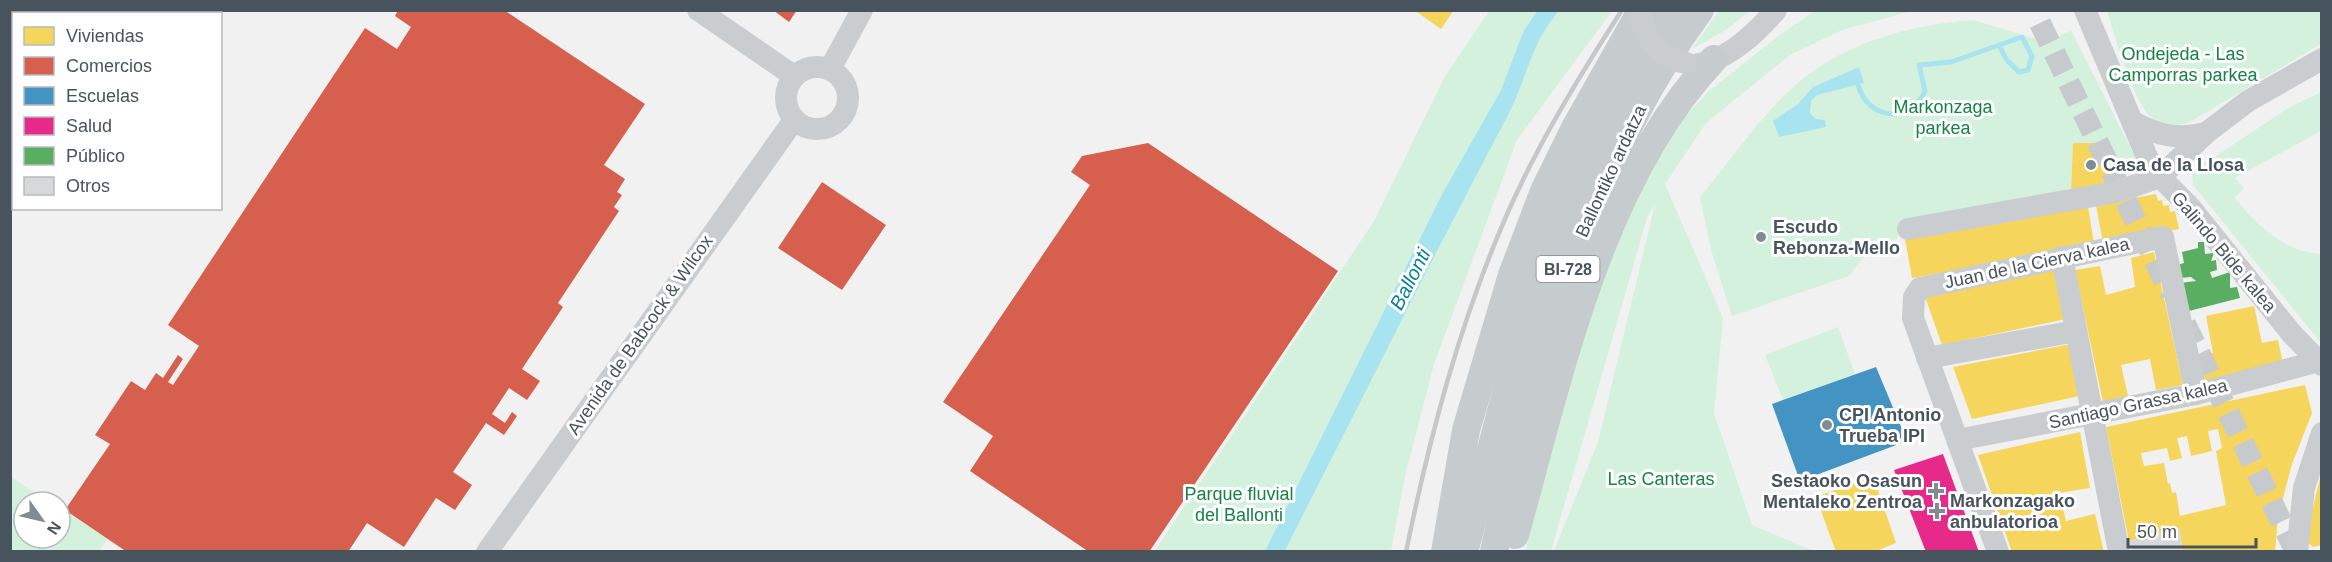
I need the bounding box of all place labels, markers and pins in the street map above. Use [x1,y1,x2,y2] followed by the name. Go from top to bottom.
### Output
[2103,155,2245,175] place label: Casa de la Llosa
[2084,158,2098,172] marker: Casa de la Llosa
[1773,217,1900,258] place label: Escudo Rebonza-Mello
[1754,230,1768,244] marker: Escudo Rebonza-Mello
[1839,405,1941,446] place label: CPI Antonio Trueba IPI
[1820,418,1834,432] marker: CPI Antonio Trueba IPI
[1763,471,1923,512] place label: Sestaoko Osasun Mentaleko Zentroa
[1927,482,1945,500] marker: Sestaoko Osasun Mentaleko Zentroa
[1950,491,2075,532] place label: Markonzagako anbulatorioa
[1928,502,1946,520] marker: Markonzagako anbulatorioa

